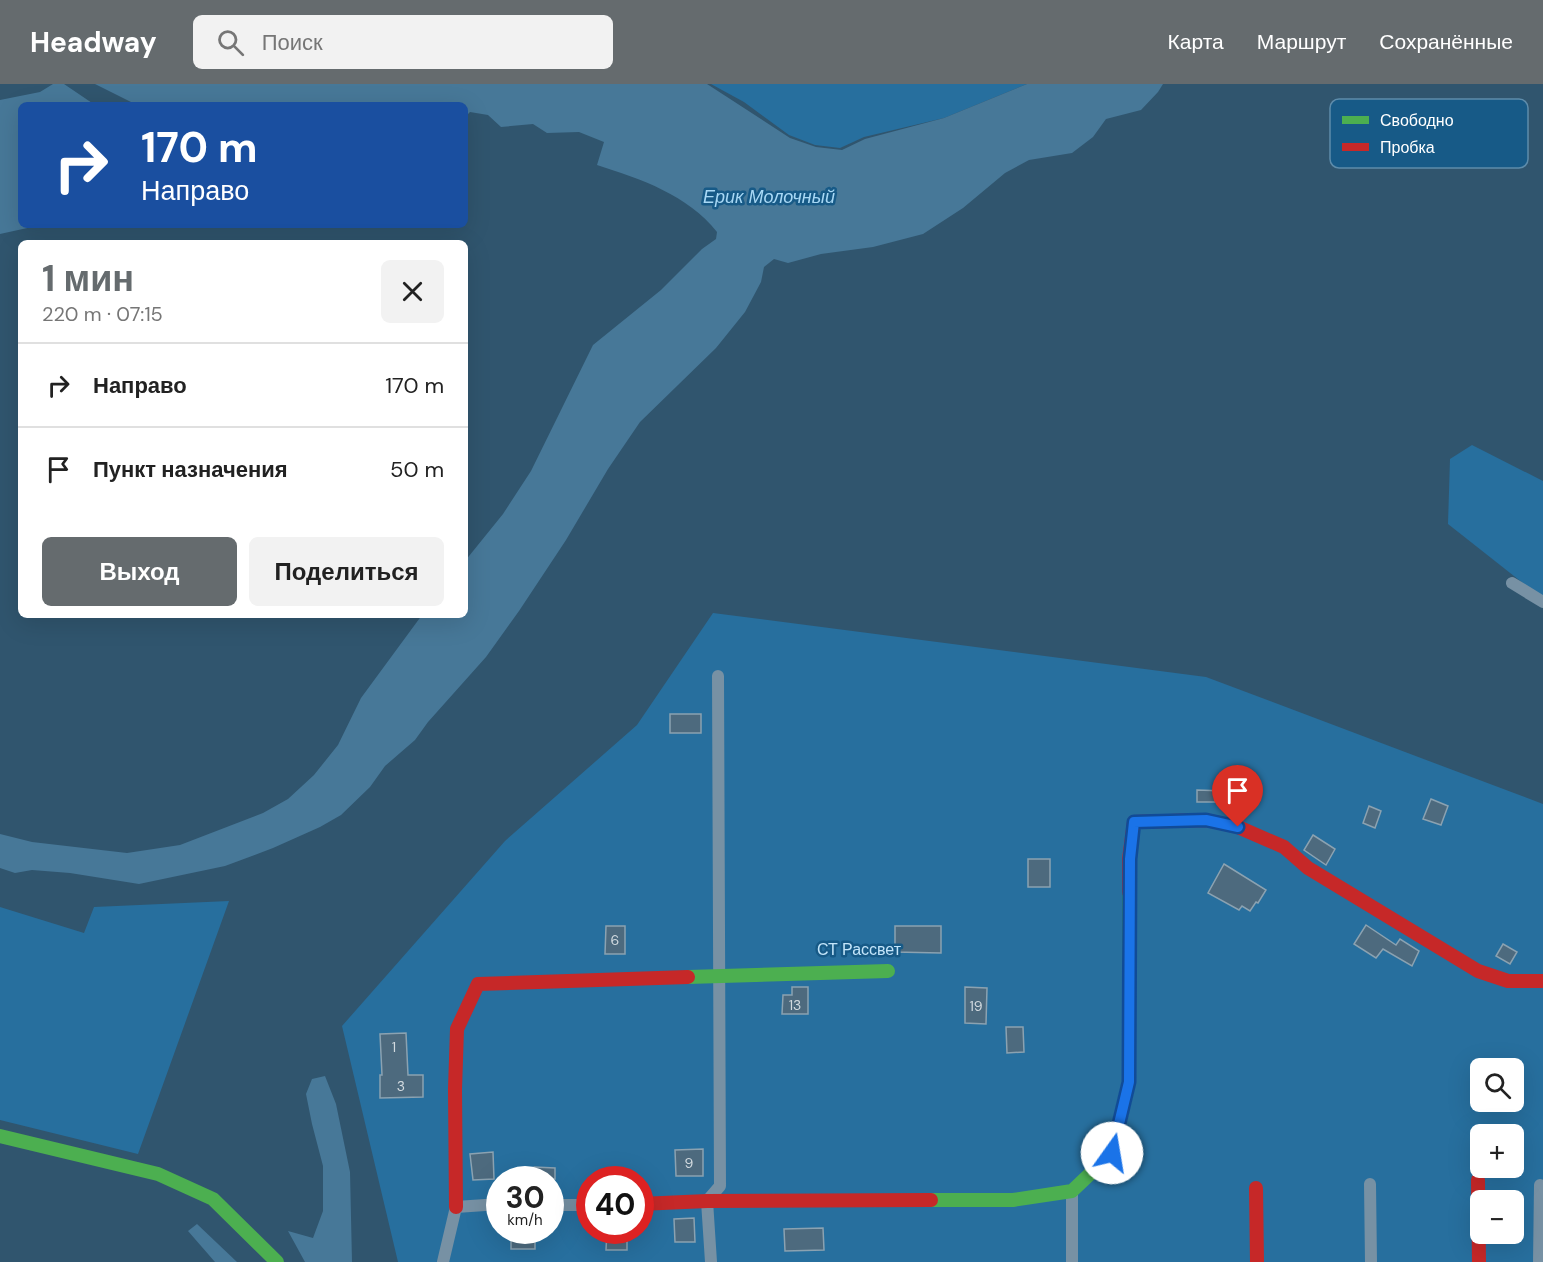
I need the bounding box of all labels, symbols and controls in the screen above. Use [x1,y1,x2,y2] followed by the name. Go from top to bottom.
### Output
[193,15,613,69] search box
[30,24,157,61] text: Headway
[214,26,247,59] icon: search
[262,28,323,57] text: Поиск
[1168,28,1224,56] text: Карта
[1257,28,1346,56] text: Маршрут
[1379,28,1513,56] text: Сохранённые
[1330,99,1528,168] legend
[1380,110,1454,131] text: Свободно
[141,120,258,175] text: 170 m
[42,126,120,204] icon: right
[1380,137,1435,158] text: Пробка
[141,173,249,208] text: Направо
[703,185,835,209] water label: Ерик Молочный
[42,255,134,302] text: 1 мин
[381,260,444,323] button: close
[42,301,163,327] text: 220 m · 07:15
[42,369,75,402] icon: right
[93,371,187,400] text: Направо
[385,371,444,400] text: 170 m
[42,453,75,486] icon: arrive
[93,455,288,484] text: Пункт назначения
[390,455,444,484] text: 50 m
[42,537,237,606] button: Выход
[249,537,444,606] button: Поделиться
[1212,765,1263,827] pin
[1221,774,1254,807] icon: arrive
[611,931,619,949] house number: 6
[817,939,902,960] park label: СТ Рассвет
[789,996,801,1014] house number: 13
[969,997,983,1015] house number: 19
[392,1038,396,1056] house number: 1
[1470,1058,1524,1244] map controls
[1470,1058,1524,1112] button: search
[397,1077,405,1095] house number: 3
[1080,1121,1144,1185] position arrow
[1470,1124,1524,1178] button: +
[685,1154,694,1172] house number: 9
[576,1166,654,1244] speed limit sign: 40
[505,1178,545,1217] text: 30
[1470,1190,1524,1244] button: −
[507,1210,543,1230] text: km/h

